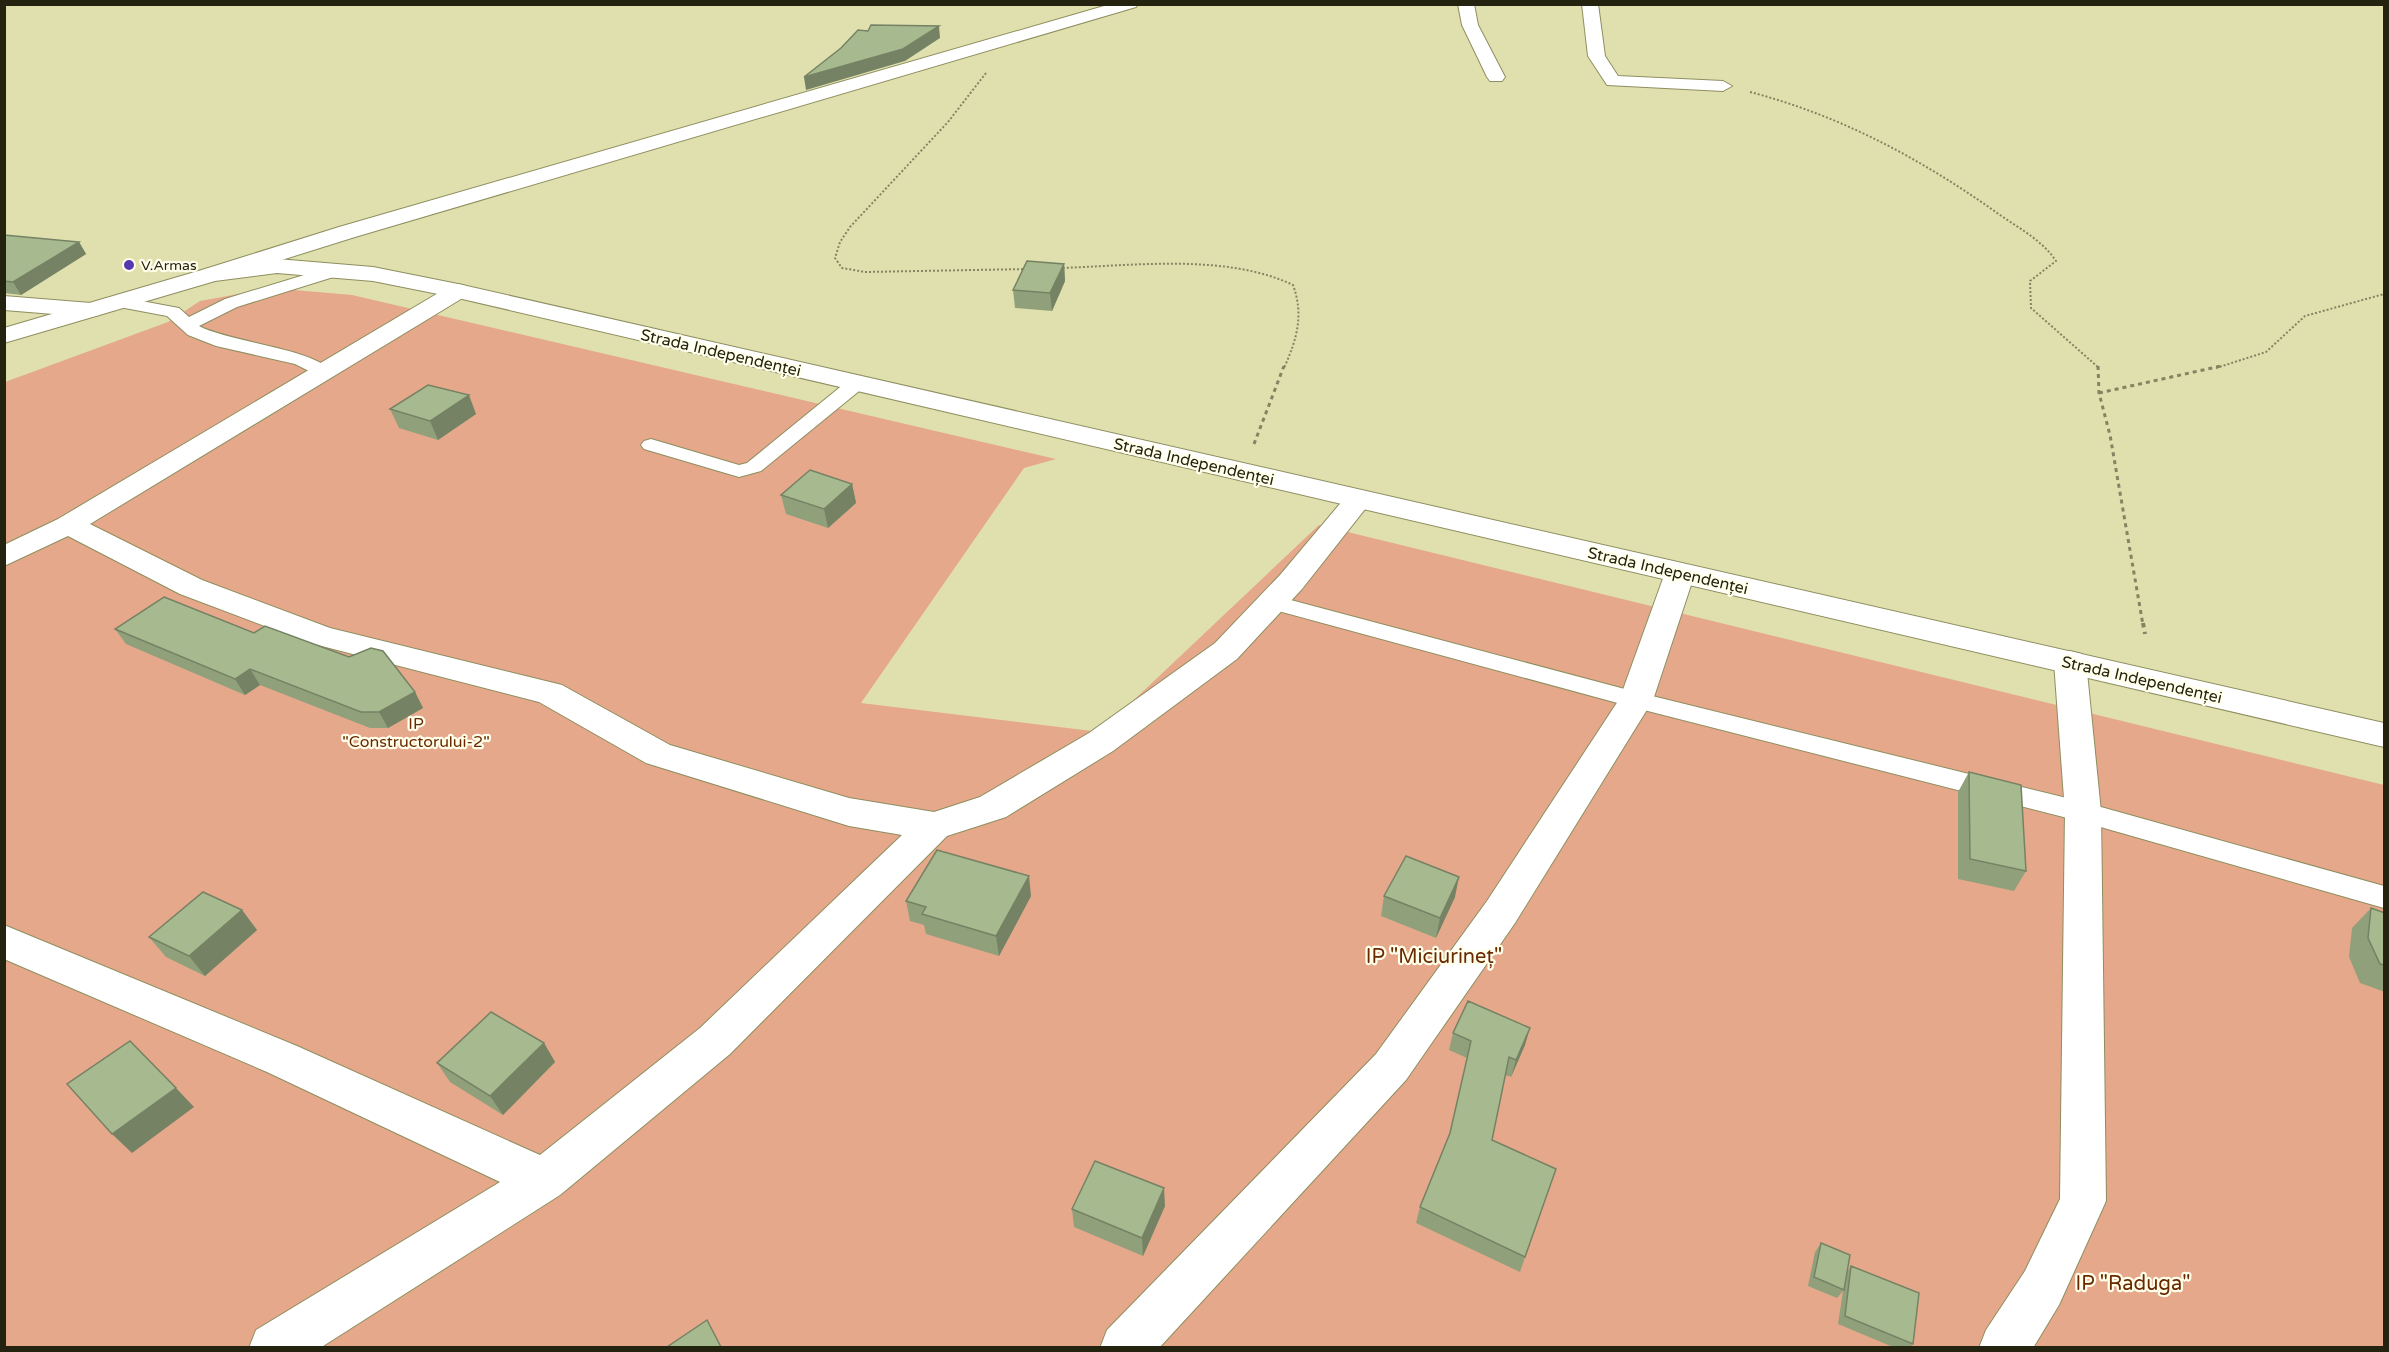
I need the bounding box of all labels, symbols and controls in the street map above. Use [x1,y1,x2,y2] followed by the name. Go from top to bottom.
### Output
[141,257,197,274] place label: V.Armas
[122,258,136,272] marker: V.Armas
[639,325,803,381] street label: Strada Independenței
[1112,434,1276,490] street label: Strada Independenței
[1586,543,1750,599] street label: Strada Independenței
[2060,652,2224,708] street label: Strada Independenței
[342,714,490,752] park label: IP "Constructorului-2"
[1366,945,1502,969] park label: IP "Miciurineț"
[2076,1272,2190,1296] park label: IP "Raduga"

